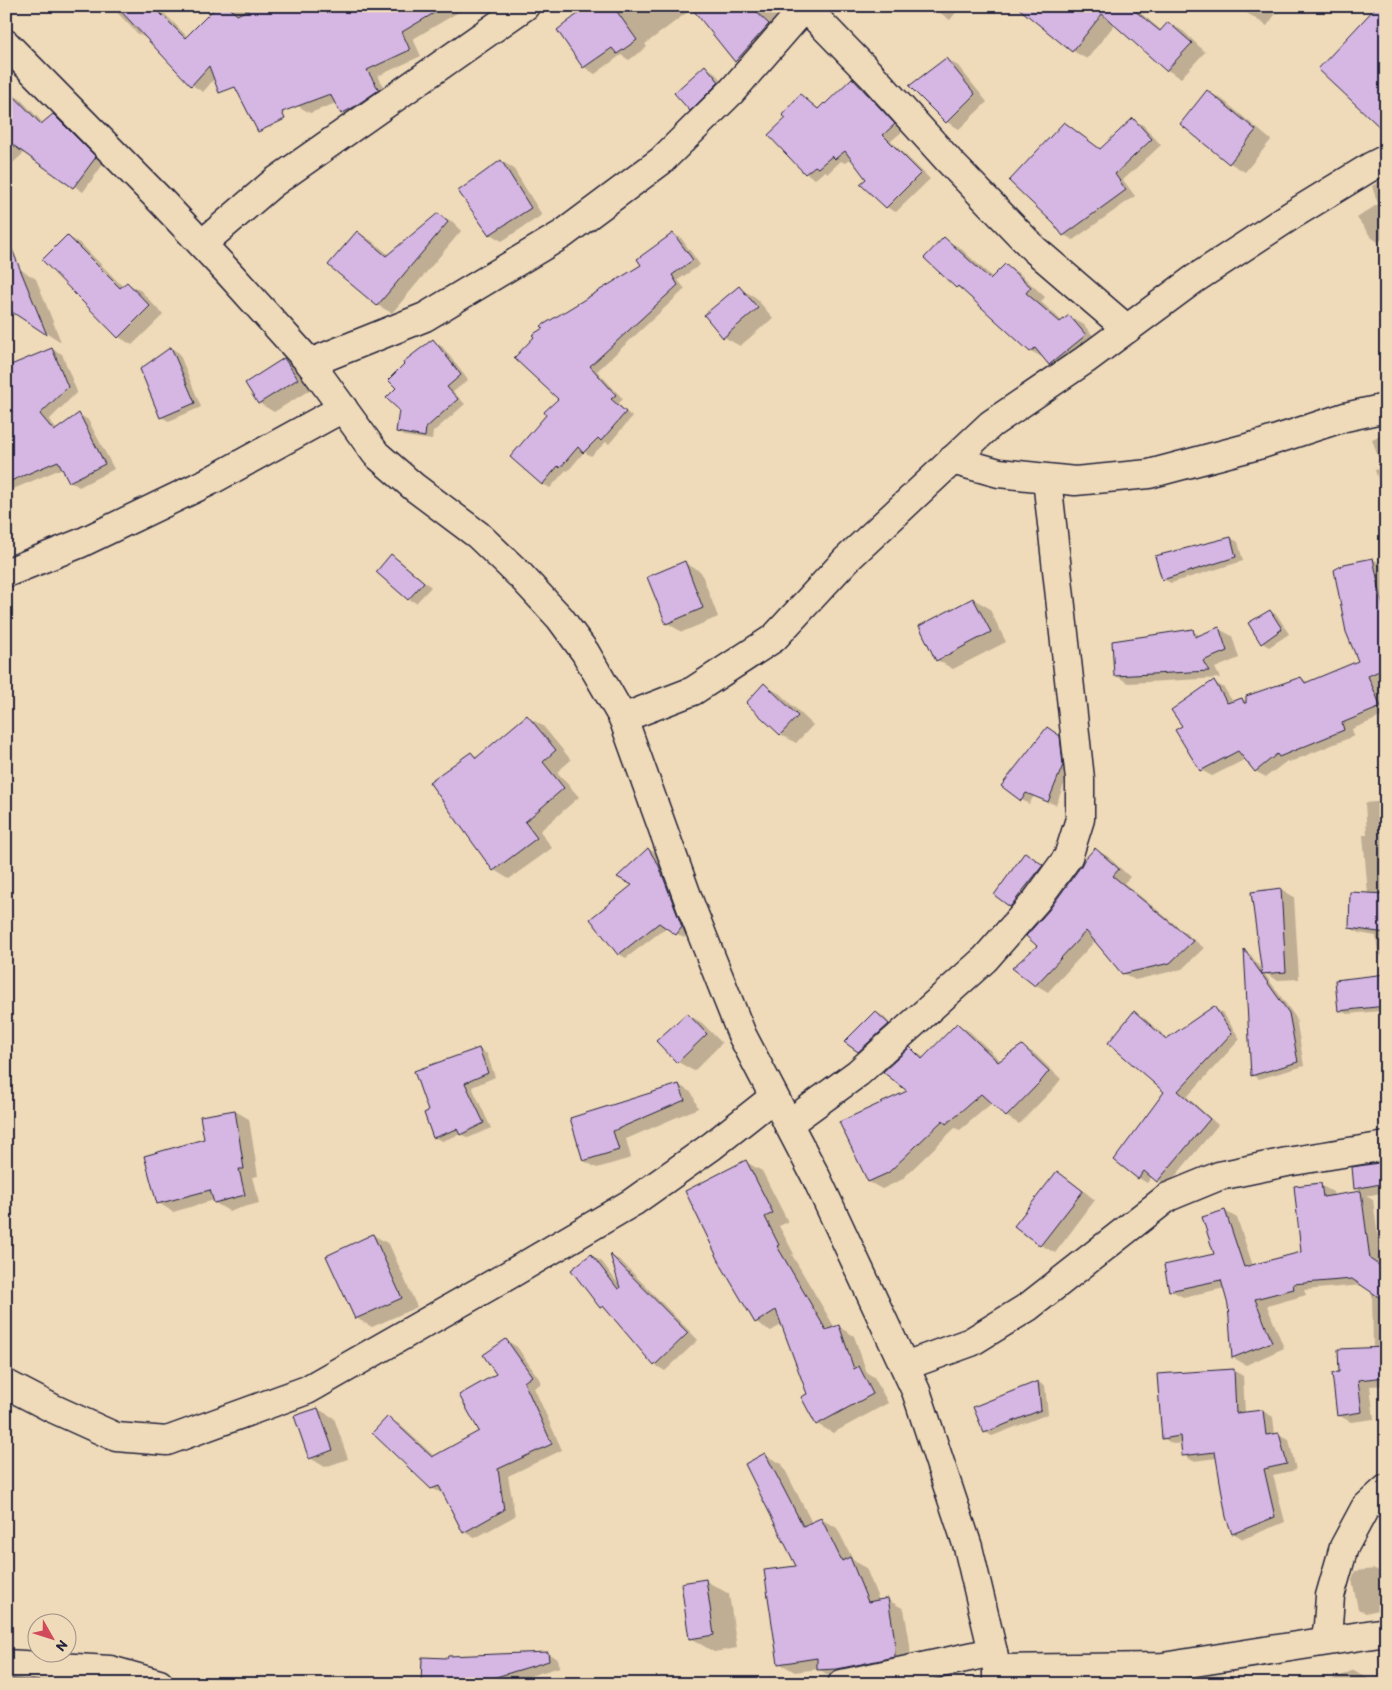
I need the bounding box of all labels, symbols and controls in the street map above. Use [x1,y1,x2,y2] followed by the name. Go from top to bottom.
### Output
[28,1612,78,1662] north arrow
[52,1637,71,1655] text: N

